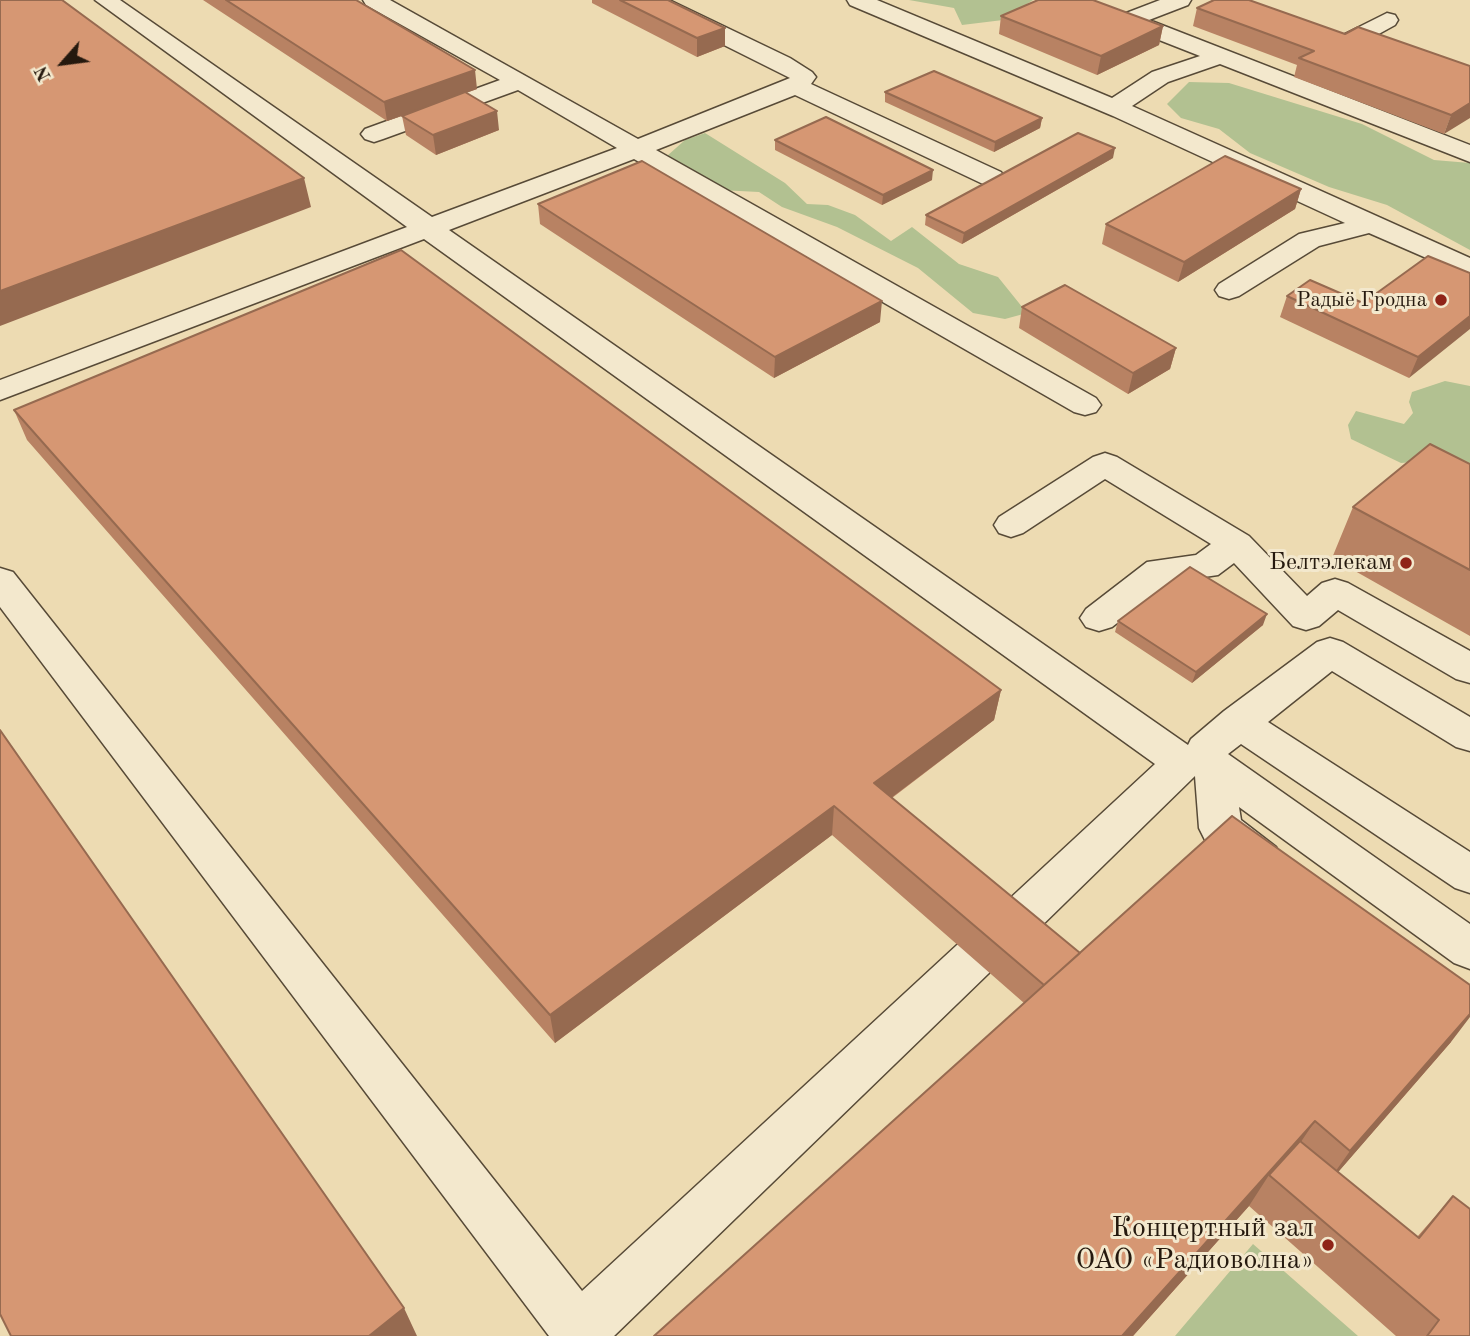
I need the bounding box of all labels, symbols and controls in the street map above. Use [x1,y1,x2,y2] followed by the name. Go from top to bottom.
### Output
[28,28,98,98] north arrow
[32,62,56,84] text: N
[1296,287,1427,313] place label: Радыё Гродна
[1433,292,1449,308] marker: Радыё Гродна
[1269,549,1392,577] place label: Белтэлекам
[1398,555,1414,571] marker: Белтэлекам
[1076,1212,1314,1278] place label: Концертный зал ОАО «Радиоволна»
[1320,1237,1336,1253] marker: Концертный зал ОАО «Радиоволна»

